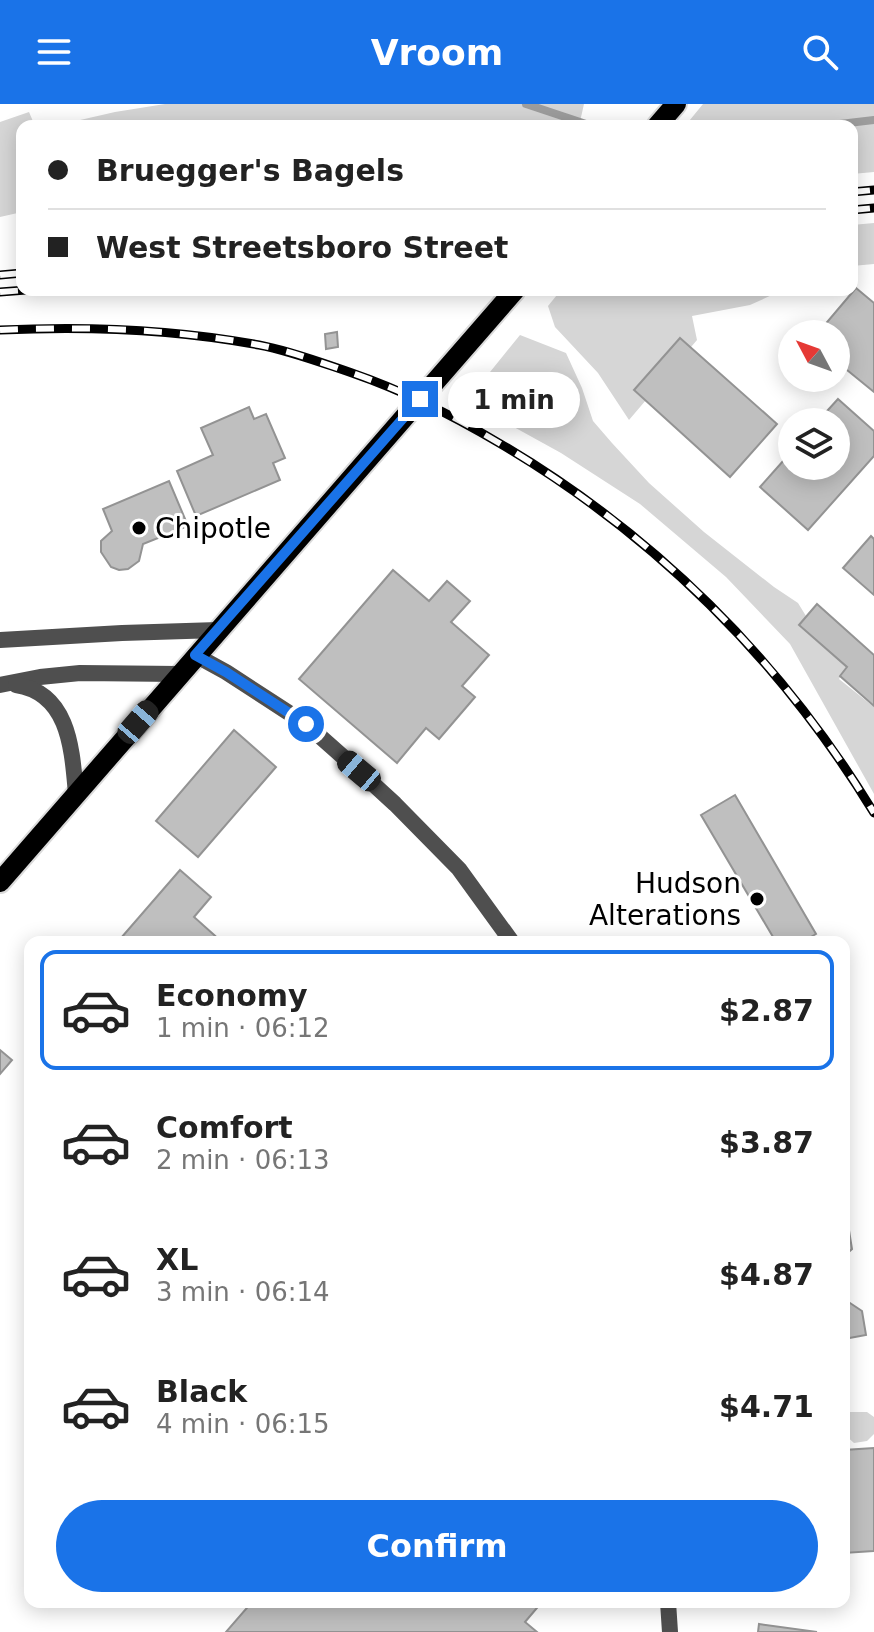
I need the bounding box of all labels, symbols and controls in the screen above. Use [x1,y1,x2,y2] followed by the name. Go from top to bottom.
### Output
[32,30,76,74] icon: menu
[798,30,842,74] icon: search
[371,32,503,73] text: Vroom
[96,153,404,188] text: Bruegger's Bagels
[96,230,508,265] text: West Streetsboro Street
[778,320,850,392] north arrow
[778,320,850,480] map controls
[448,371,580,427] callout: 1 min
[402,381,438,417] route end
[473,385,555,415] text: 1 min
[778,408,850,480] button: layers
[155,512,271,545] place label: Chipotle
[130,519,148,537] marker: Chipotle
[113,696,163,748] car
[288,706,324,742] route start
[333,746,385,796] car
[589,867,741,932] place label: Hudson Alterations
[748,890,766,908] marker: Hudson Alterations
[60,974,132,1046] icon: car
[156,978,308,1013] text: Economy
[719,993,814,1028] text: $2.87
[156,1013,330,1043] text: 1 min · 06:12
[60,1106,132,1178] icon: car
[156,1110,293,1145] text: Comfort
[719,1125,814,1160] text: $3.87
[156,1145,330,1175] text: 2 min · 06:13
[60,1238,132,1310] icon: car
[156,1242,198,1277] text: XL
[719,1257,814,1292] text: $4.87
[156,1277,330,1307] text: 3 min · 06:14
[60,1370,132,1442] icon: car
[156,1374,247,1409] text: Black
[719,1389,814,1424] text: $4.71
[156,1409,330,1439] text: 4 min · 06:15
[56,1500,818,1592] button: Confirm

